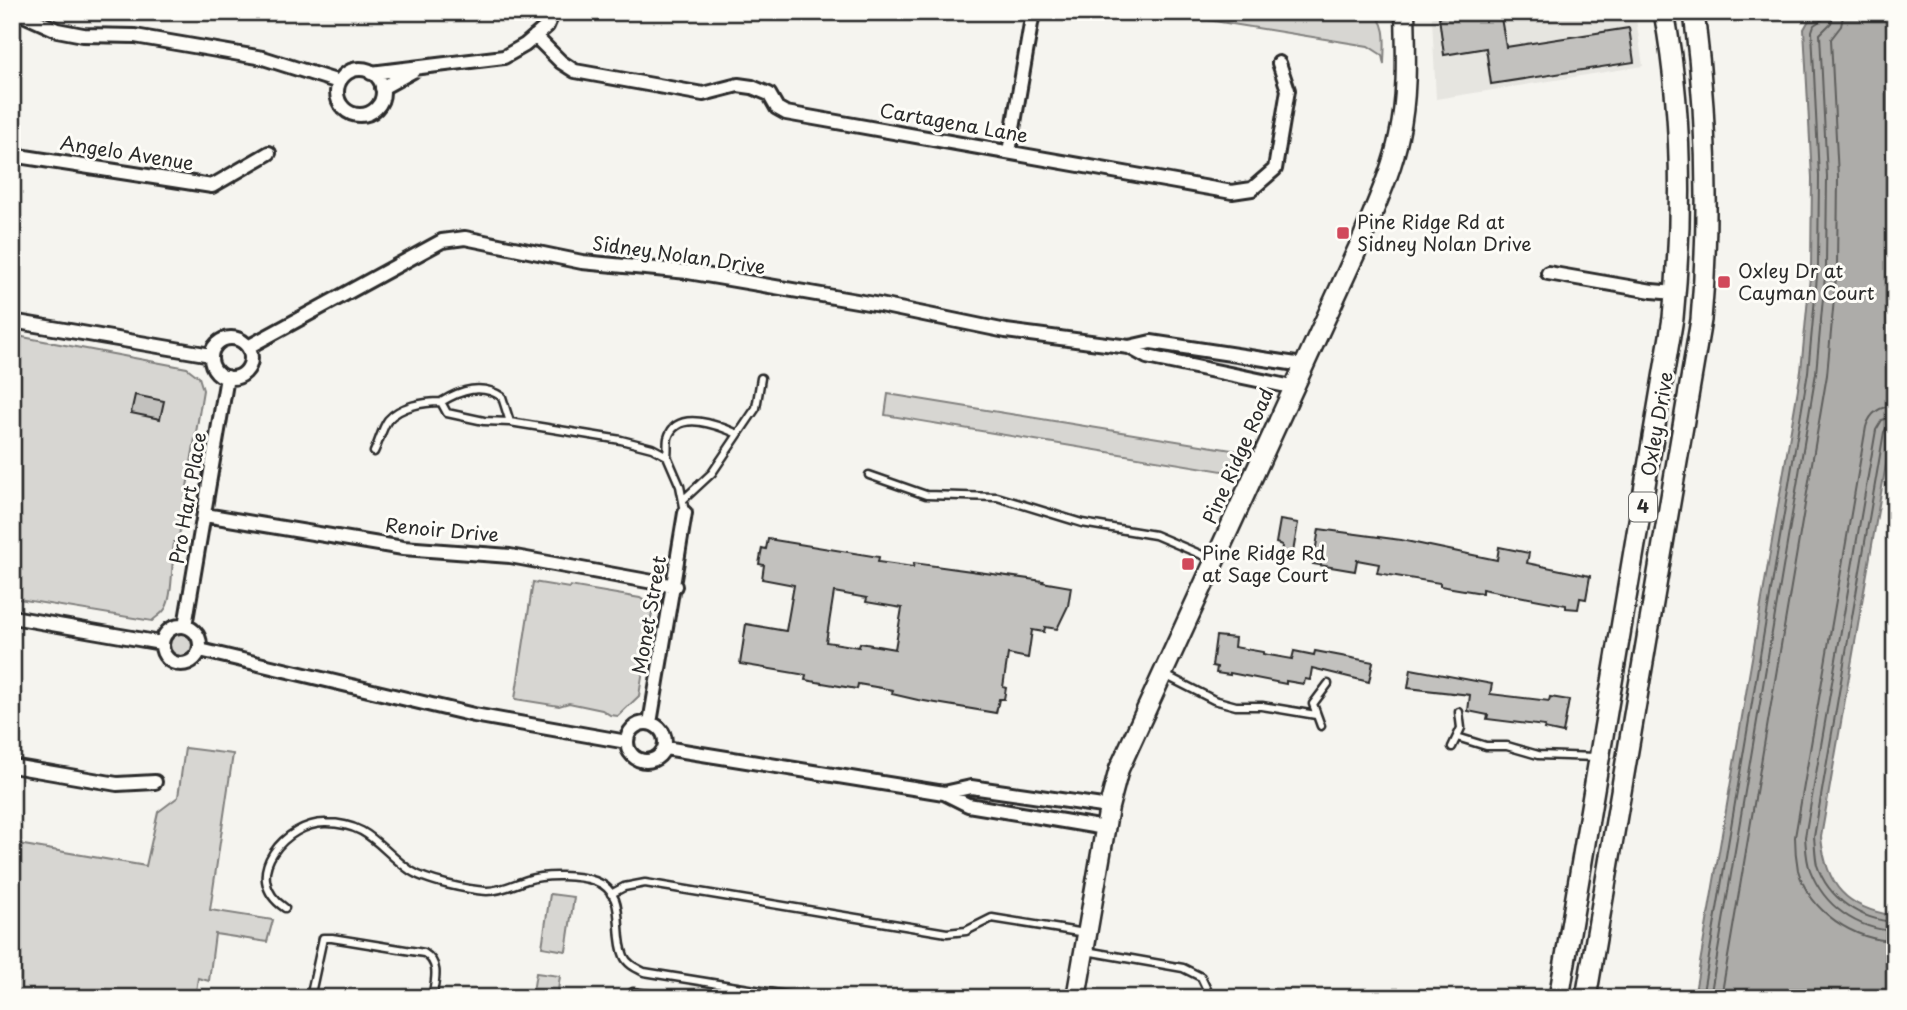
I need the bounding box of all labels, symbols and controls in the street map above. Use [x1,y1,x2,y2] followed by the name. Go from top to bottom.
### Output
[878,95,1031,149] street label: Cartagena Lane
[58,128,196,176] street label: Angelo Avenue
[1357,207,1532,257] place label: Pine Ridge Rd at Sidney Nolan Drive
[1335,225,1351,241] marker: Pine Ridge Rd at Sidney Nolan Drive
[591,228,768,280] street label: Sidney Nolan Drive
[1738,256,1875,306] place label: Oxley Dr at Cayman Court
[1716,274,1732,290] marker: Oxley Dr at Cayman Court
[1633,369,1679,478] street label: Oxley Drive
[1195,383,1280,528] street label: Pine Ridge Road
[162,430,212,566] street label: Pro Hart Place
[1629,492,1657,522] road number: 4
[384,510,500,548] street label: Renoir Drive
[1202,538,1329,588] place label: Pine Ridge Rd at Sage Court
[624,553,672,676] street label: Monet Street
[1180,556,1196,572] marker: Pine Ridge Rd at Sage Court

